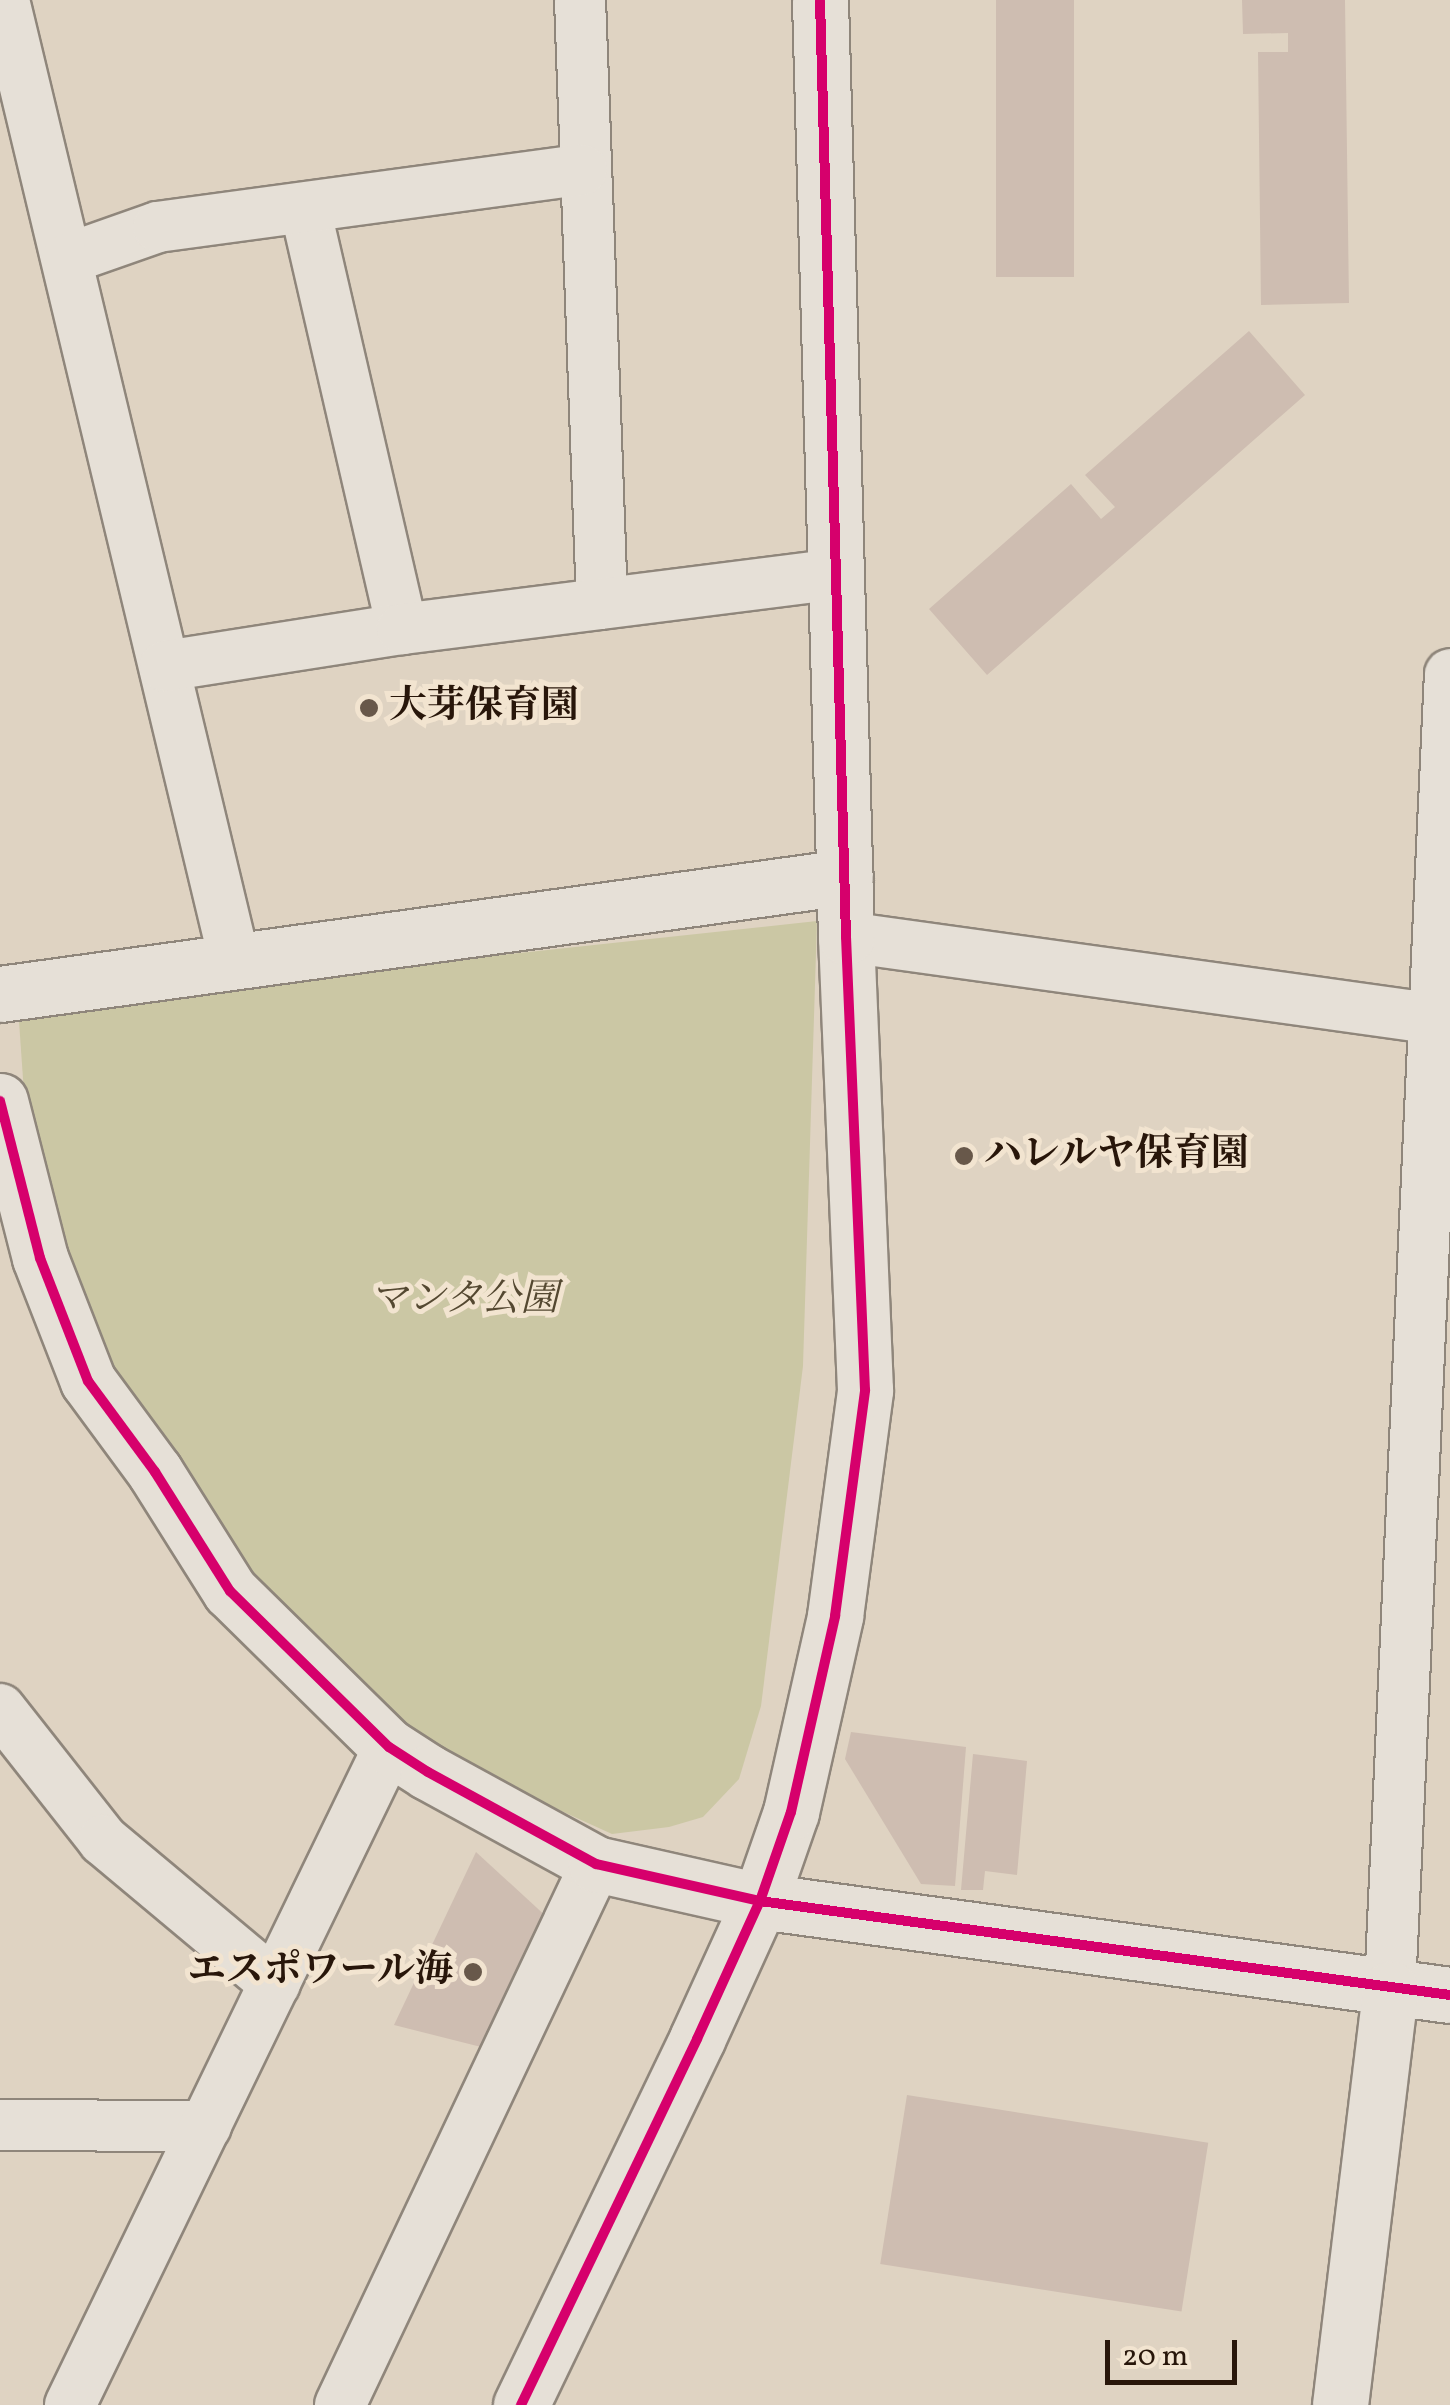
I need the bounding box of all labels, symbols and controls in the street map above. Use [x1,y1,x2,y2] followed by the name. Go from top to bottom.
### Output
[389,685,579,731] place label: 大芽保育園
[358,697,380,719] marker: 大芽保育園
[984,1133,1250,1179] place label: ハレルヤ保育園
[953,1145,975,1167] marker: ハレルヤ保育園
[369,1278,559,1324] park label: マンタ公園
[187,1949,453,1995] place label: エスポワール海
[462,1961,484,1983] marker: エスポワール海
[1110,2320,1242,2382] scale bar
[1122,2336,1188,2378] text: 20 m

